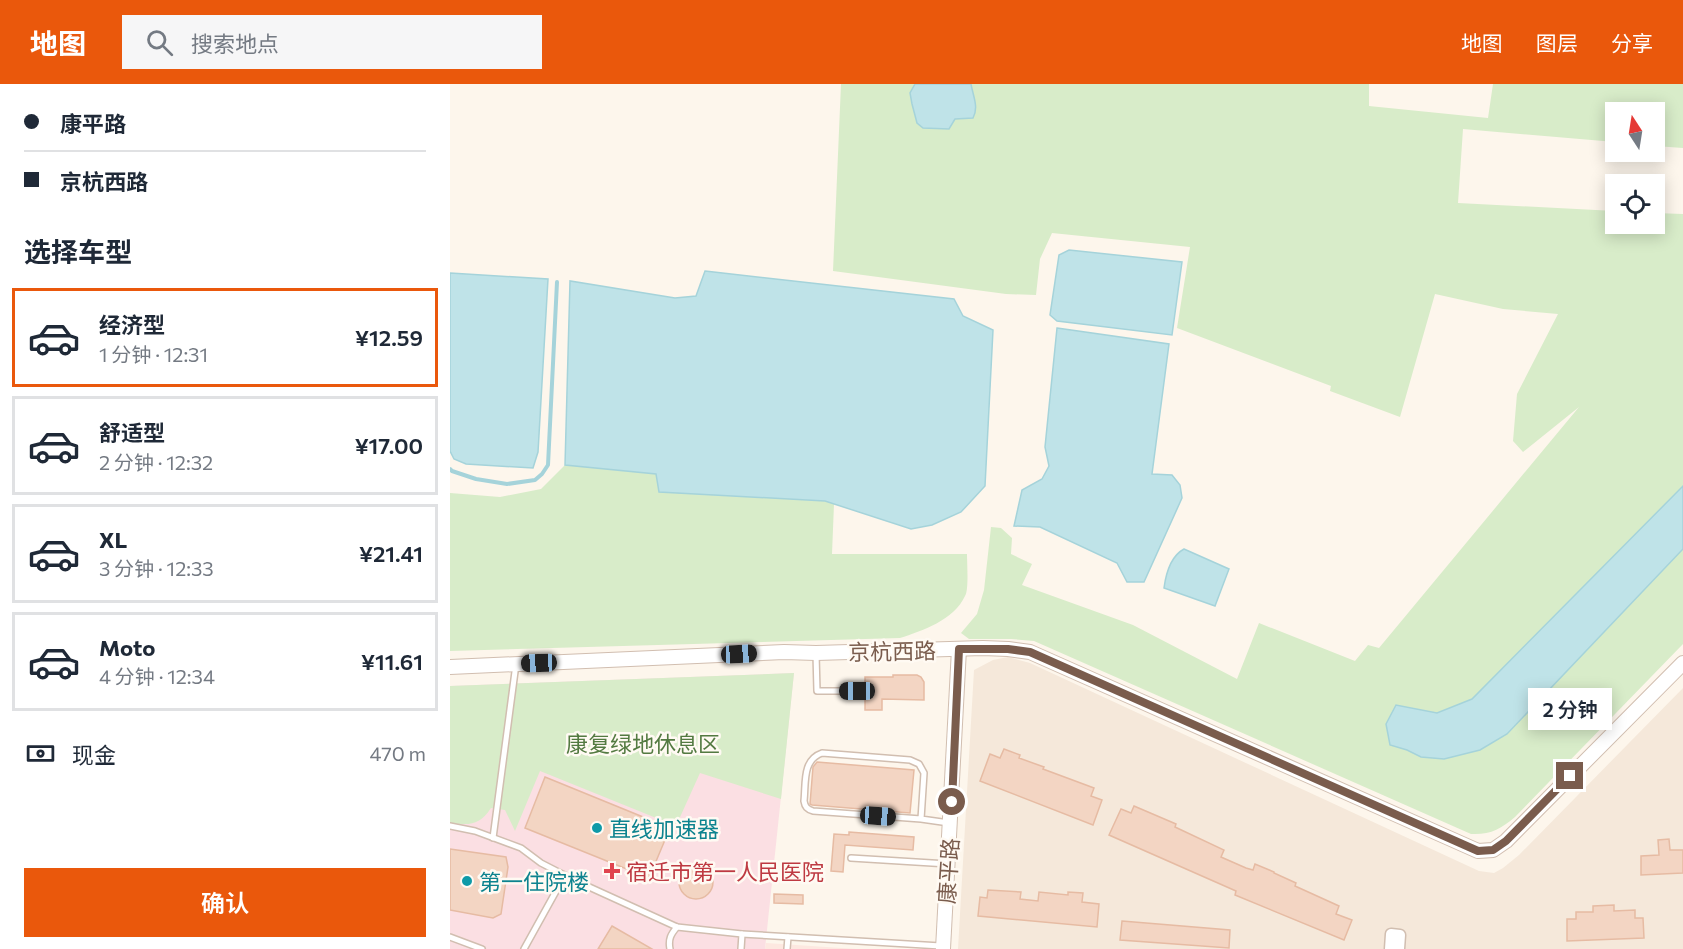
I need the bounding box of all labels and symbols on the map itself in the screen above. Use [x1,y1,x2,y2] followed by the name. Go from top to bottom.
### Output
[1605,102,1665,162] north arrow
[848,637,936,665] street label: 京杭西路
[721,644,757,664] car
[521,653,557,673] car
[839,682,875,700] car
[1528,689,1612,731] callout: 2 分钟
[566,730,720,757] park label: 康复绿地休息区
[1556,762,1583,789] route end
[938,788,965,815] route start
[859,806,897,826] car
[609,815,719,842] place label: 直线加速器
[590,821,604,835] marker: 直线加速器
[932,837,964,905] street label: 康平路
[626,858,824,885] place label: 宿迁市第一人民医院
[603,862,621,880] marker: 宿迁市第一人民医院
[479,868,589,895] place label: 第一住院楼
[460,874,474,888] marker: 第一住院楼

